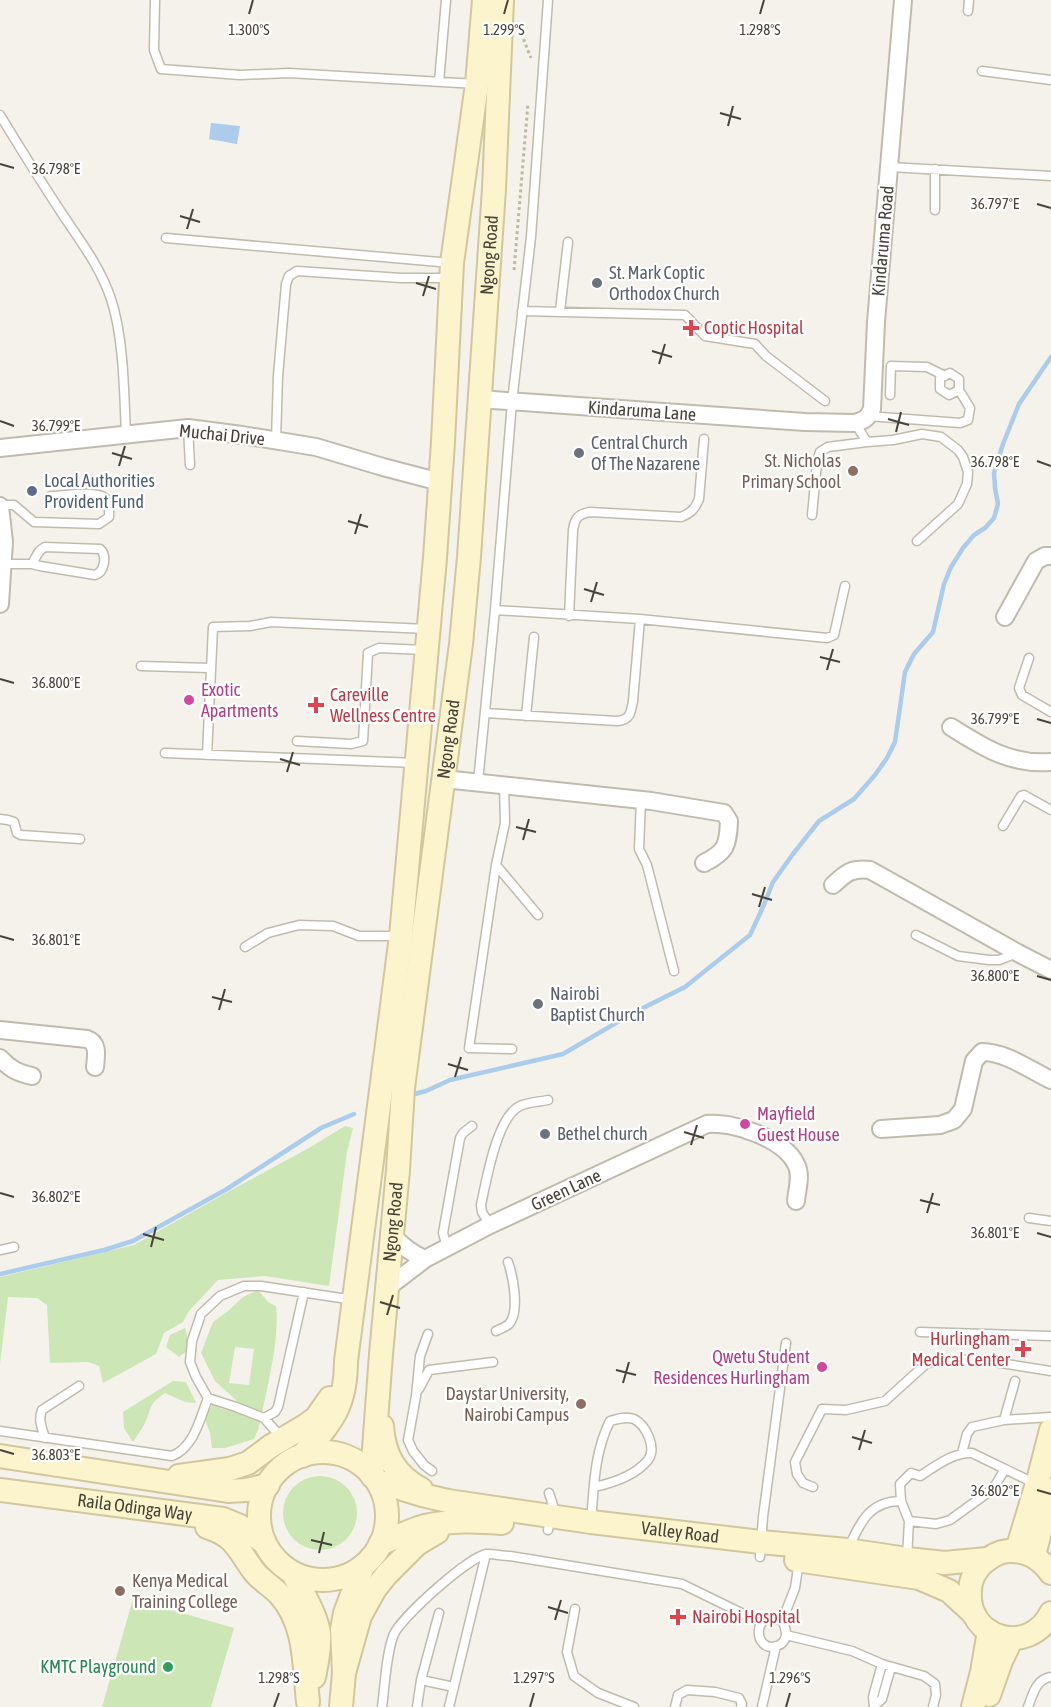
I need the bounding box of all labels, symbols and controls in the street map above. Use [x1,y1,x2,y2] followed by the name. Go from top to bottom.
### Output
[228,21,270,38] text: 1.300°S
[483,21,525,38] text: 1.299°S
[739,21,781,38] text: 1.298°S
[32,160,81,177] text: 36.798°E
[867,185,898,297] street label: Kindaruma Road
[971,195,1020,212] text: 36.797°E
[476,215,502,296] street label: Ngong Road
[609,262,720,304] place label: St. Mark Coptic Orthodox Church
[590,276,604,290] marker: St. Mark Coptic Orthodox Church
[704,317,804,338] place label: Coptic Hospital
[682,319,700,337] marker: Coptic Hospital
[587,396,697,425] street label: Kindaruma Lane
[32,417,81,434] text: 36.799°E
[178,420,266,449] street label: Muchai Drive
[591,432,700,474] place label: Central Church Of The Nazarene
[572,446,586,460] marker: Central Church Of The Nazarene
[742,450,841,492] place label: St. Nicholas Primary School
[971,453,1020,470] text: 36.798°E
[846,464,860,478] marker: St. Nicholas Primary School
[44,470,155,512] place label: Local Authorities Provident Fund
[25,484,39,498] marker: Local Authorities Provident Fund
[32,674,81,691] text: 36.800°E
[201,679,278,721] place label: Exotic Apartments
[330,684,436,726] place label: Careville Wellness Centre
[182,693,196,707] marker: Exotic Apartments
[307,696,325,714] marker: Careville Wellness Centre
[432,698,464,780] street label: Ngong Road
[971,710,1020,727] text: 36.799°E
[32,931,81,948] text: 36.801°E
[971,967,1020,984] text: 36.800°E
[550,983,645,1025] place label: Nairobi Baptist Church
[531,997,545,1011] marker: Nairobi Baptist Church
[757,1103,840,1145] place label: Mayfield Guest House
[738,1117,752,1131] marker: Mayfield Guest House
[557,1123,648,1144] place label: Bethel church
[538,1127,552,1141] marker: Bethel church
[528,1164,604,1215] street label: Green Lane
[379,1181,407,1263] street label: Ngong Road
[32,1188,81,1205] text: 36.802°E
[971,1224,1020,1241] text: 36.801°E
[911,1328,1011,1370] place label: Hurlingham Medical Center
[1014,1340,1032,1358] marker: Hurlingham Medical Center
[653,1346,810,1388] place label: Qwetu Student Residences Hurlingham
[815,1360,829,1374] marker: Qwetu Student Residences Hurlingham
[445,1383,569,1425] place label: Daystar University, Nairobi Campus
[574,1397,588,1411] marker: Daystar University, Nairobi Campus
[32,1446,81,1463] text: 36.803°E
[971,1482,1020,1499] text: 36.802°E
[76,1489,194,1525] street label: Raila Odinga Way
[640,1517,720,1547] street label: Valley Road
[132,1570,238,1612] place label: Kenya Medical Training College
[113,1584,127,1598] marker: Kenya Medical Training College
[692,1606,801,1627] place label: Nairobi Hospital
[669,1608,687,1626] marker: Nairobi Hospital
[40,1656,156,1677] place label: KMTC Playground
[161,1660,175,1674] marker: KMTC Playground
[258,1669,300,1686] text: 1.298°S
[513,1669,555,1686] text: 1.297°S
[769,1669,811,1686] text: 1.296°S

